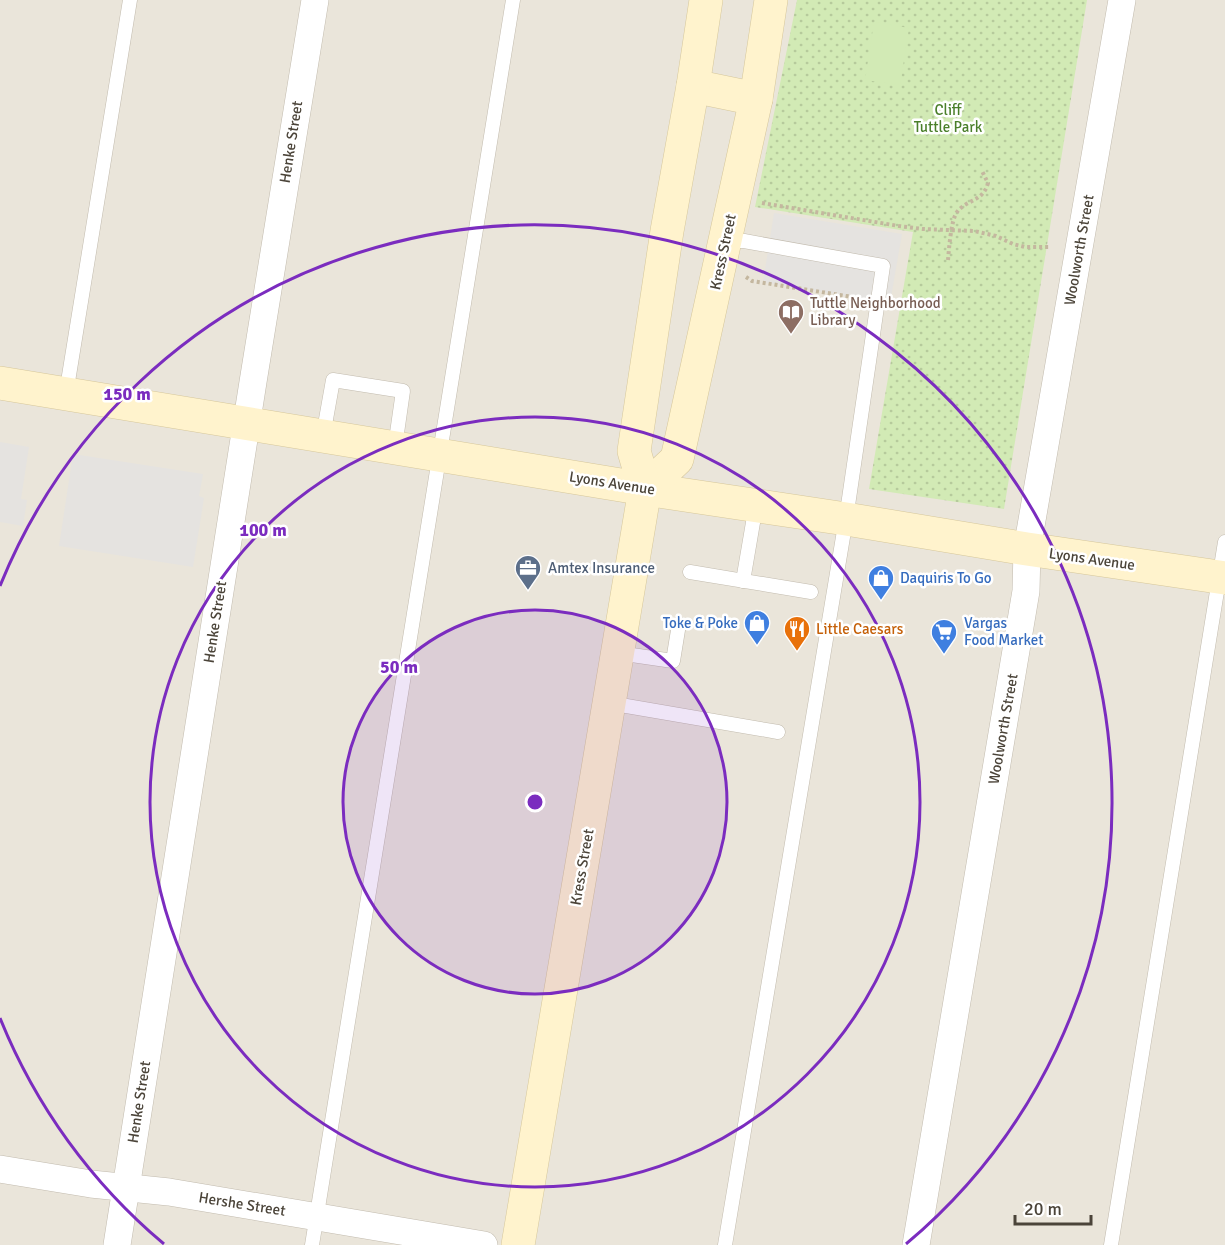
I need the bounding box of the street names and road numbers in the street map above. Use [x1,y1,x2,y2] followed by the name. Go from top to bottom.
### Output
[276,100,306,184] street label: Henke Street
[1060,193,1098,307] street label: Woolworth Street
[706,212,740,292] street label: Kress Street
[568,467,656,499] street label: Lyons Avenue
[1048,544,1136,574] street label: Lyons Avenue
[200,580,230,664] street label: Henke Street
[984,672,1022,786] street label: Woolworth Street
[566,827,598,907] street label: Kress Street
[124,1060,154,1144] street label: Henke Street
[197,1188,287,1220] street label: Hershe Street

